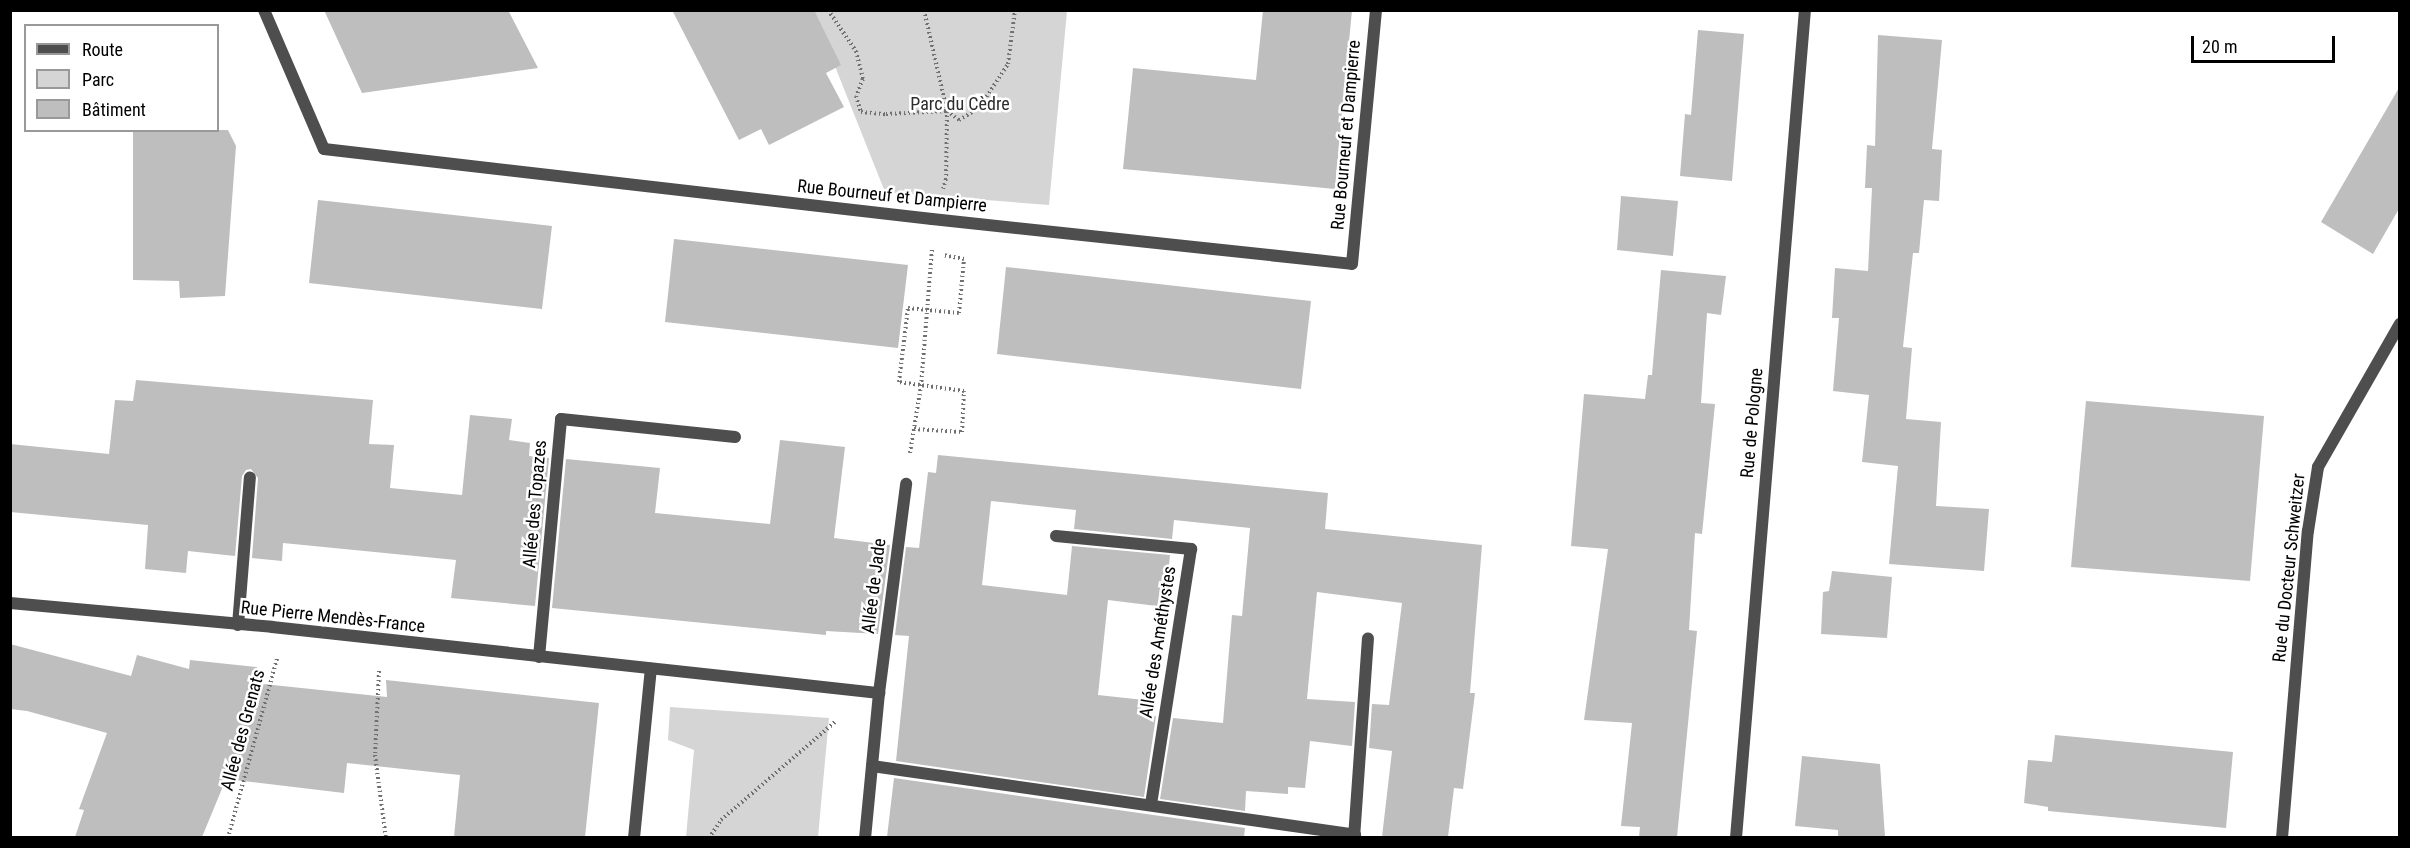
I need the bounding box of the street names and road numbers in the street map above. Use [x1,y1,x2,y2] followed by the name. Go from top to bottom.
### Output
[1327,39,1365,231] street label: Rue Bourneuf et Dampierre
[796,175,988,217] street label: Rue Bourneuf et Dampierre
[1736,367,1768,479] street label: Rue de Pologne
[519,439,551,569] street label: Allée des Topazes
[2268,472,2310,664] street label: Rue du Docteur Schweitzer
[857,537,891,635] street label: Allée de Jade
[1135,565,1181,719] street label: Allée des Améthystes
[240,597,426,637] street label: Rue Pierre Mendès-France
[216,667,270,793] street label: Allée des Grenats

